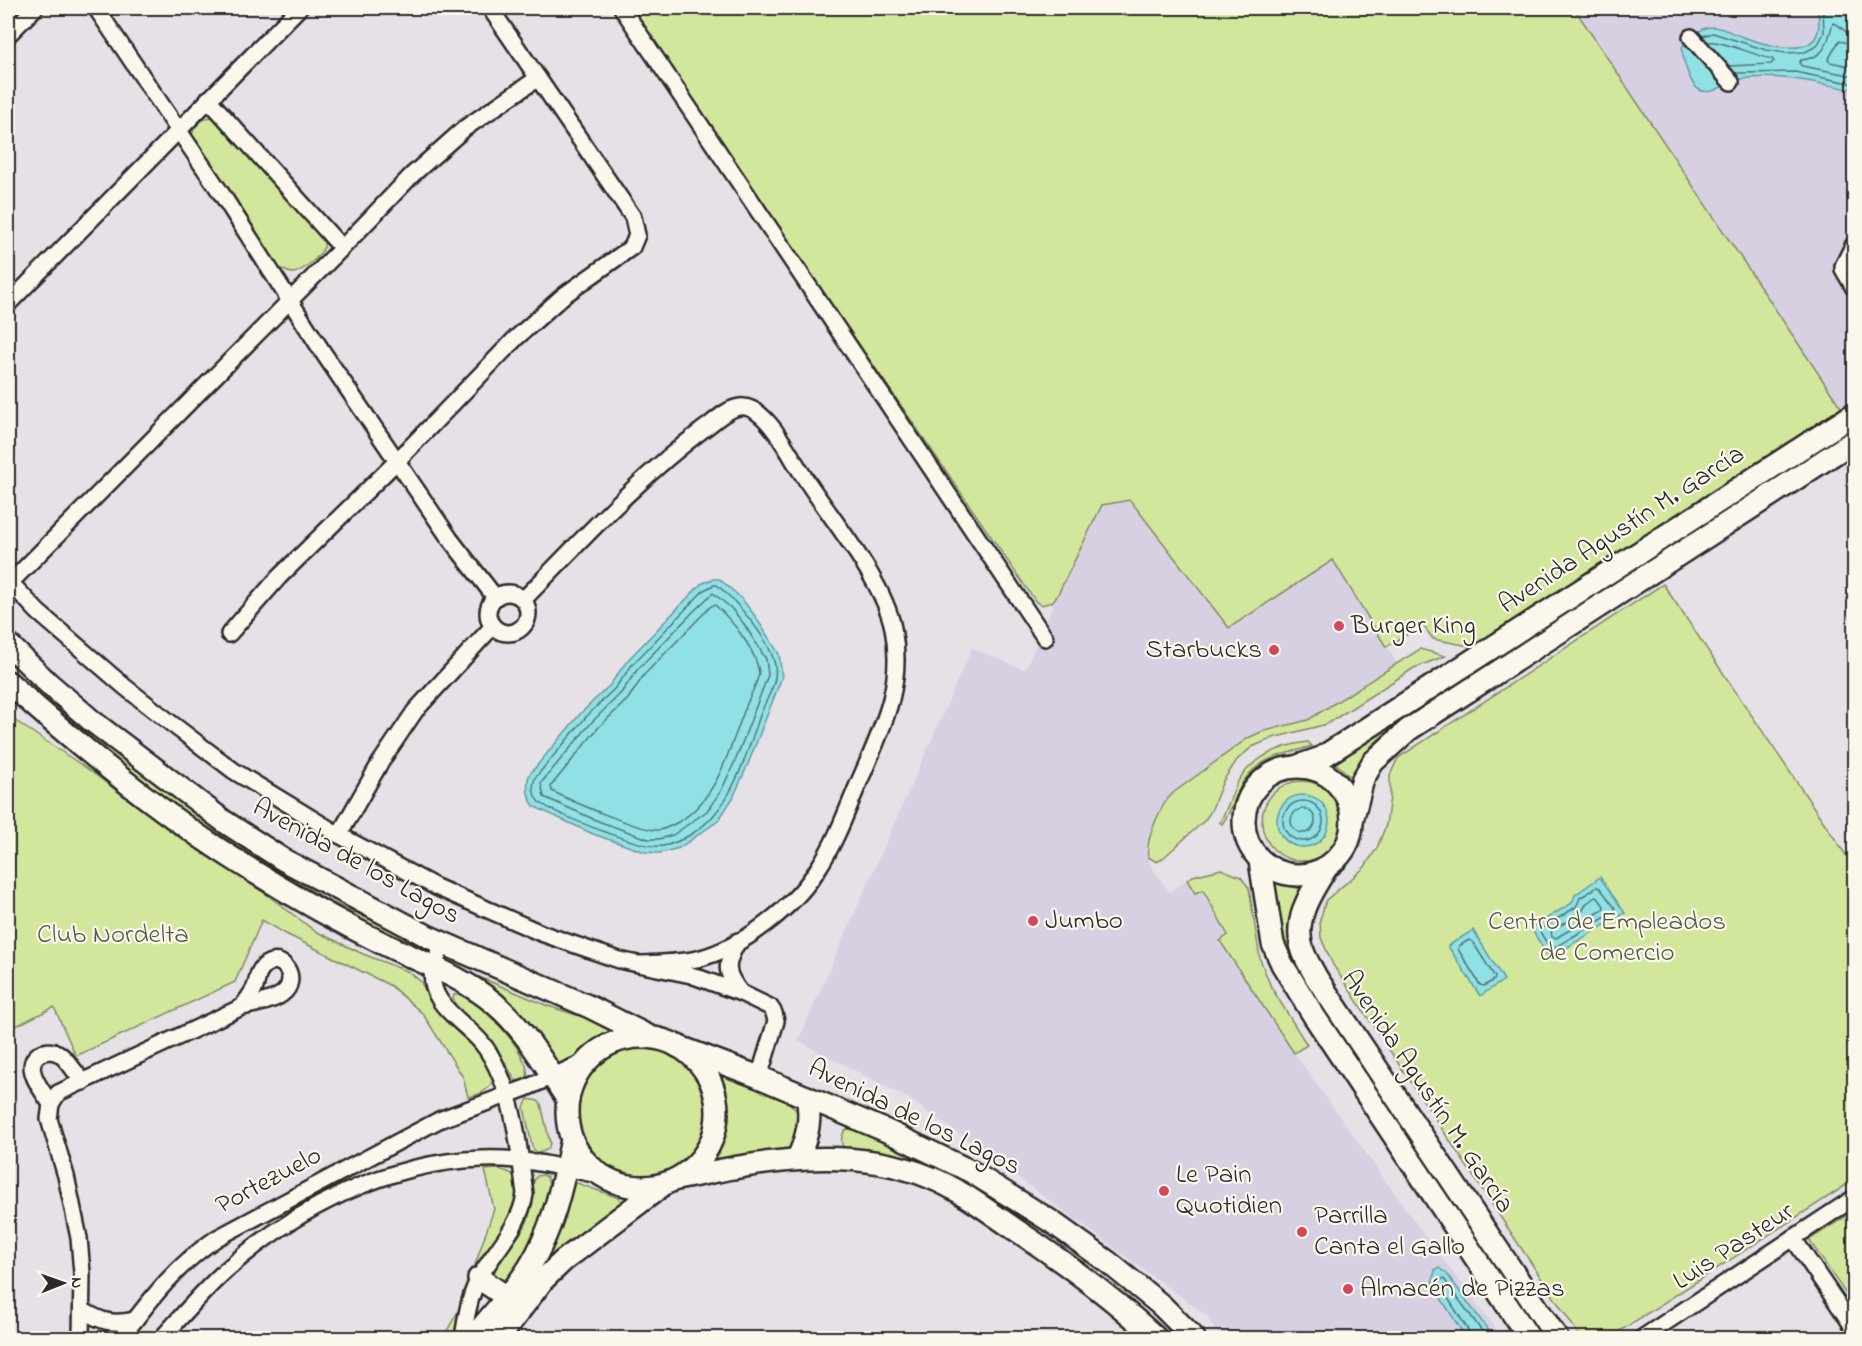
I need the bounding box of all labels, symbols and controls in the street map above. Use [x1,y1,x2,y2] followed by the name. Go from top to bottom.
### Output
[1491,436,1753,624] street label: Avenida Agustín M. García
[1350,607,1476,646] place label: Burger King
[1332,619,1346,633] marker: Burger King
[1145,631,1262,670] place label: Starbucks
[1267,643,1281,657] marker: Starbucks
[245,789,467,935] street label: Avenida de los Lagos
[1045,902,1123,941] place label: Jumbo
[1488,903,1726,973] park label: Centro de Empleados de Comercio
[1026,914,1040,928] marker: Jumbo
[37,916,189,955] park label: Club Nordelta
[1331,962,1523,1222] street label: Avenida Agustín M. García
[801,1050,1027,1186] street label: Avenida de los Lagos
[209,1137,329,1225] street label: Portezuelo
[1176,1156,1282,1226] place label: Le Pain Quotidien
[1157,1184,1171,1198] marker: Le Pain Quotidien
[1666,1193,1803,1301] street label: Luis Pasteur
[1314,1197,1465,1267] place label: Parrilla Canta el Gallo
[1295,1225,1309,1239] marker: Parrilla Canta el Gallo
[33,1253,93,1313] north arrow
[1360,1270,1565,1309] place label: Almacén de Pizzas
[64,1277,88,1289] text: N
[1341,1282,1355,1296] marker: Almacén de Pizzas

